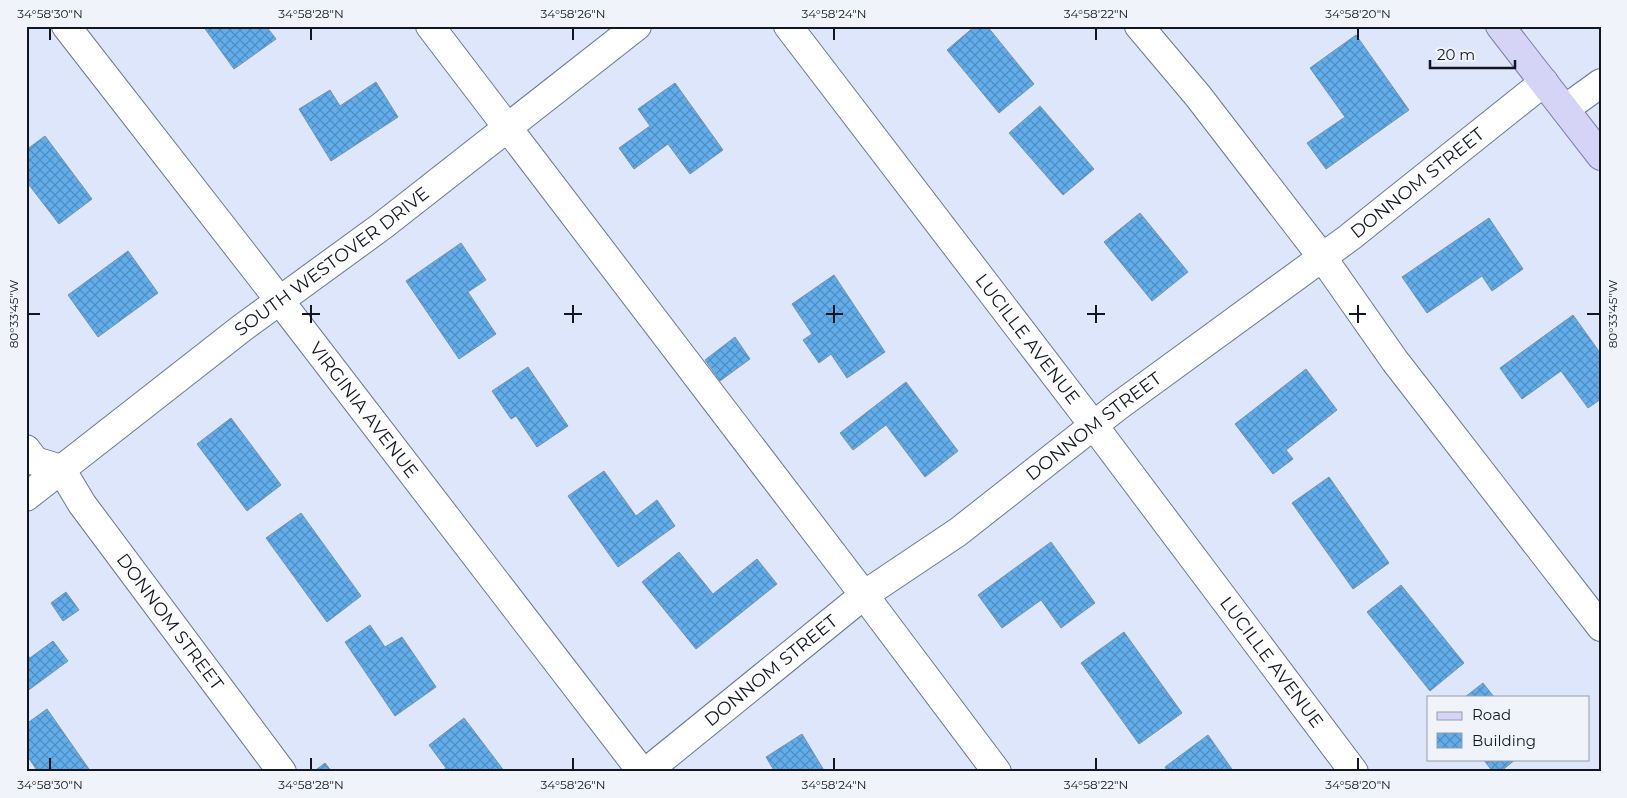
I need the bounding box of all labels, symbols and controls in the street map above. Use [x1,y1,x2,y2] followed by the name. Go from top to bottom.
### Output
[17,6,83,21] text: 34°58'30"N
[278,6,344,21] text: 34°58'28"N
[541,6,605,21] text: 34°58'26"N
[801,6,867,21] text: 34°58'24"N
[1064,6,1128,21] text: 34°58'22"N
[1325,6,1391,21] text: 34°58'20"N
[1430,38,1514,70] scale bar
[1437,45,1475,64] text: 20 m
[1346,123,1489,243] street label: DONNOM STREET
[230,182,434,341] street label: SOUTH WESTOVER DRIVE
[971,269,1084,409] street label: LUCILLE AVENUE
[6,280,21,348] text: 80°33'45"W
[1605,280,1620,348] text: 80°33'45"W
[305,338,423,482] street label: VIRGINIA AVENUE
[1022,367,1166,485] street label: DONNOM STREET
[112,549,228,695] street label: DONNOM STREET
[1215,592,1328,732] street label: LUCILLE AVENUE
[700,610,842,731] street label: DONNOM STREET
[1427,696,1590,760] legend
[1472,705,1511,724] text: Road
[1472,731,1536,750] text: Building
[17,777,83,792] text: 34°58'30"N
[278,777,344,792] text: 34°58'28"N
[541,777,605,792] text: 34°58'26"N
[801,777,867,792] text: 34°58'24"N
[1064,777,1128,792] text: 34°58'22"N
[1325,777,1391,792] text: 34°58'20"N

